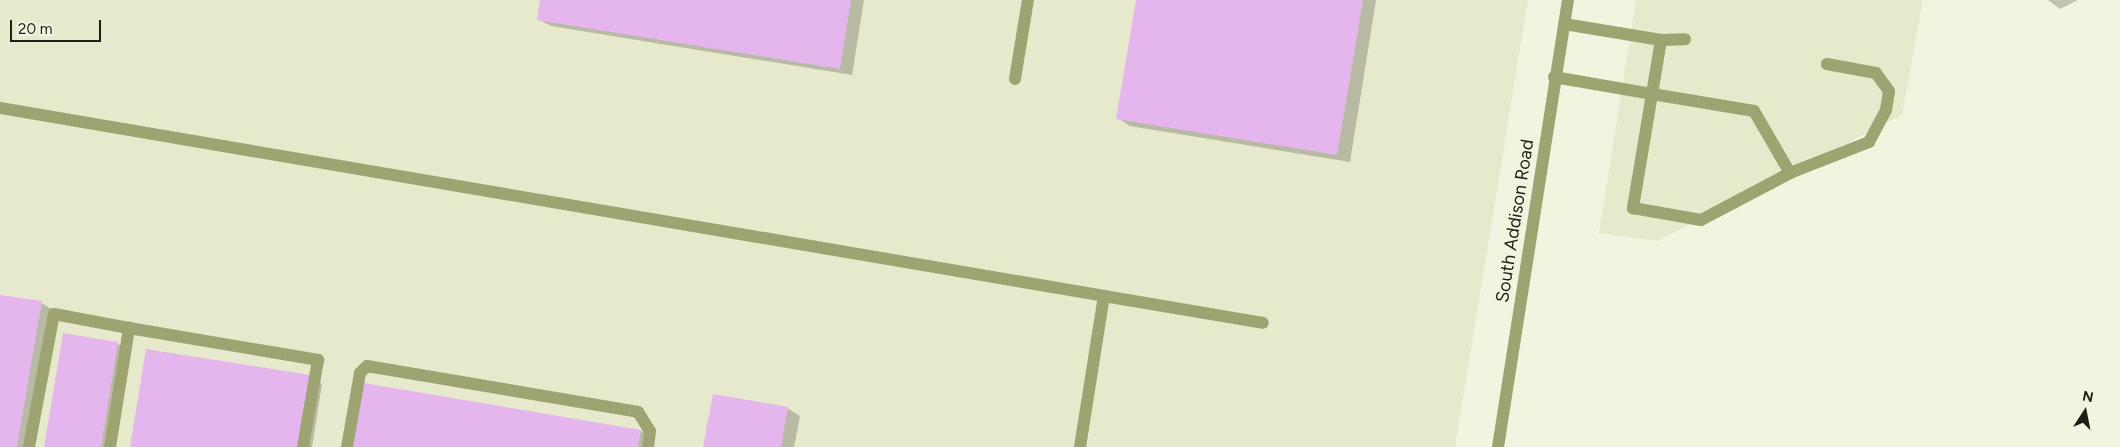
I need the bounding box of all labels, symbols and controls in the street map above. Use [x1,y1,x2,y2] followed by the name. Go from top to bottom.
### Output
[12,10,104,42] scale bar
[18,20,52,38] text: 20 m
[1491,138,1539,304] street label: South Addison Road
[2060,387,2110,437] north arrow
[2081,387,2095,406] text: N

